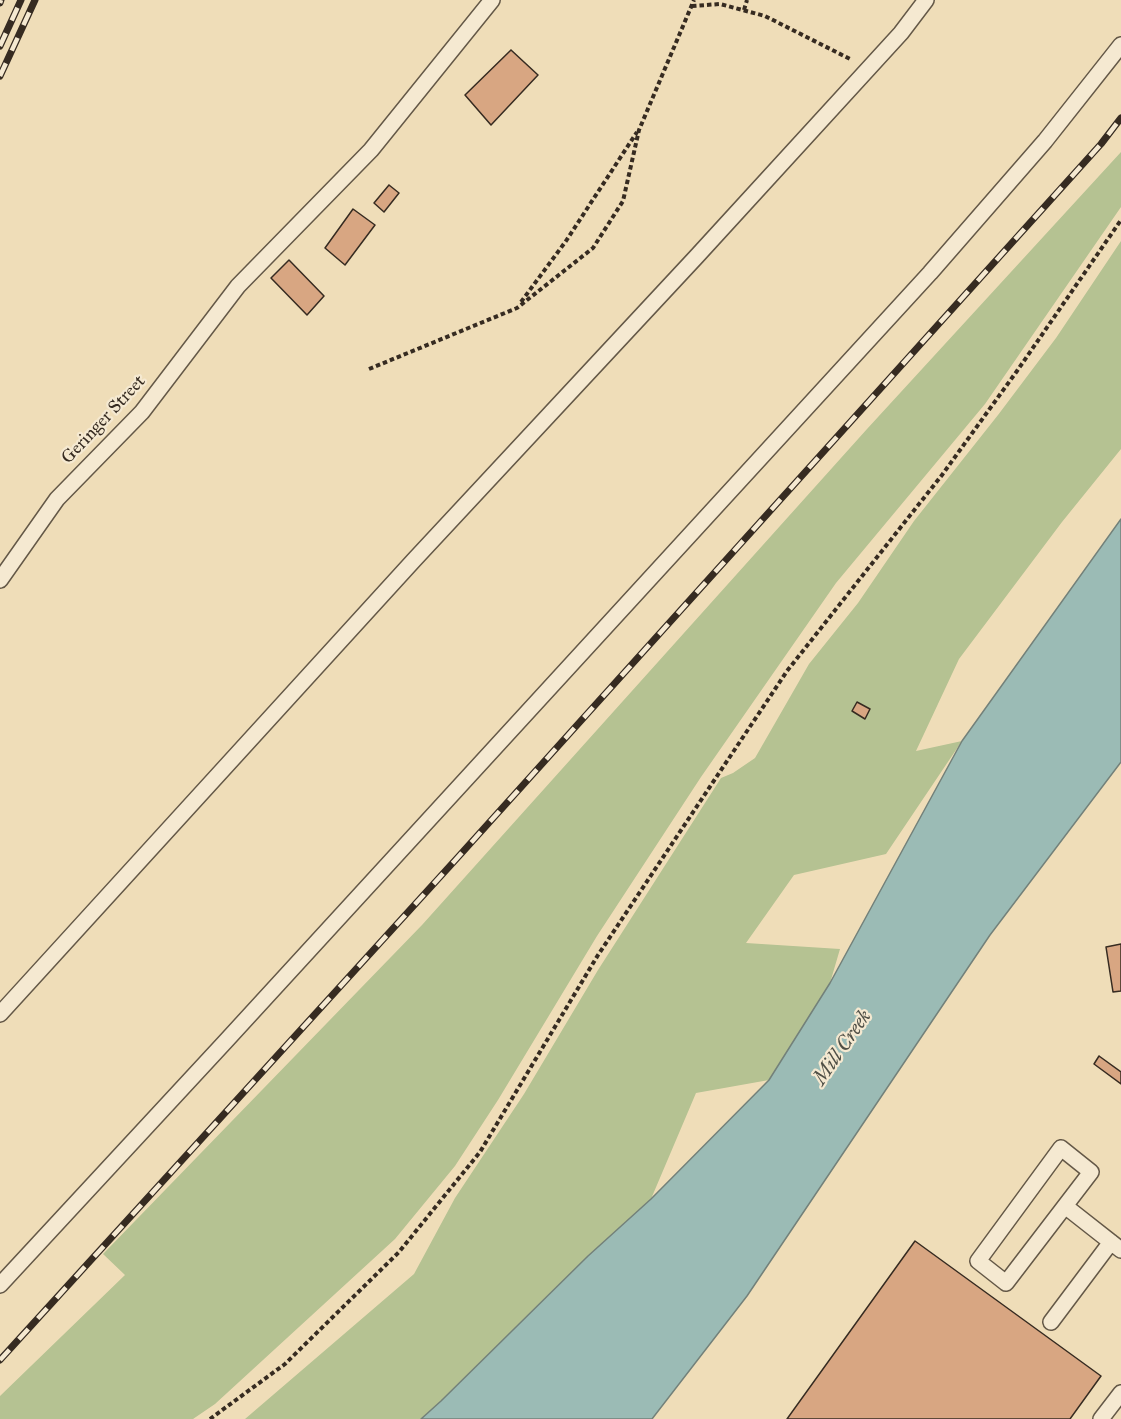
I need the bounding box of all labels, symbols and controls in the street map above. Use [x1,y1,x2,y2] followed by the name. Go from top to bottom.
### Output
[57,371,151,469] street label: Geringer Street
[809,1006,877,1090] water label: Mill Creek

